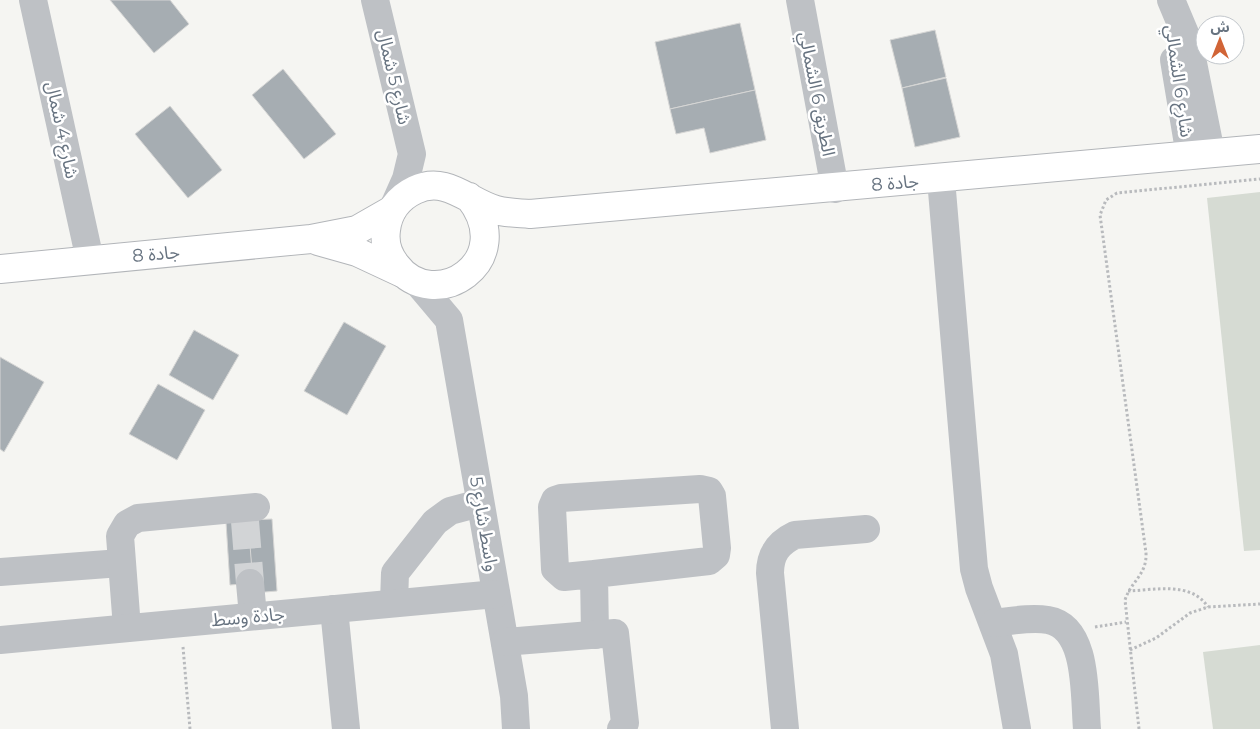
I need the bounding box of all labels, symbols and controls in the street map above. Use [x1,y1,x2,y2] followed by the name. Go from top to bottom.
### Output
[1195,15,1245,65] north arrow
[1210,18,1230,36] text: ش
[1157,23,1198,139] street label: شارع 6 الشمالي
[369,27,416,127] street label: شارع 5 شمال
[792,30,840,159] street label: الطريق 6 الشمالي
[38,79,83,181] street label: شارع 4 شمال
[870,170,920,196] street label: جادة 8
[131,241,181,267] street label: جادة 8
[462,475,503,574] street label: واسط شارع 5
[210,603,286,631] street label: جادة وسط

